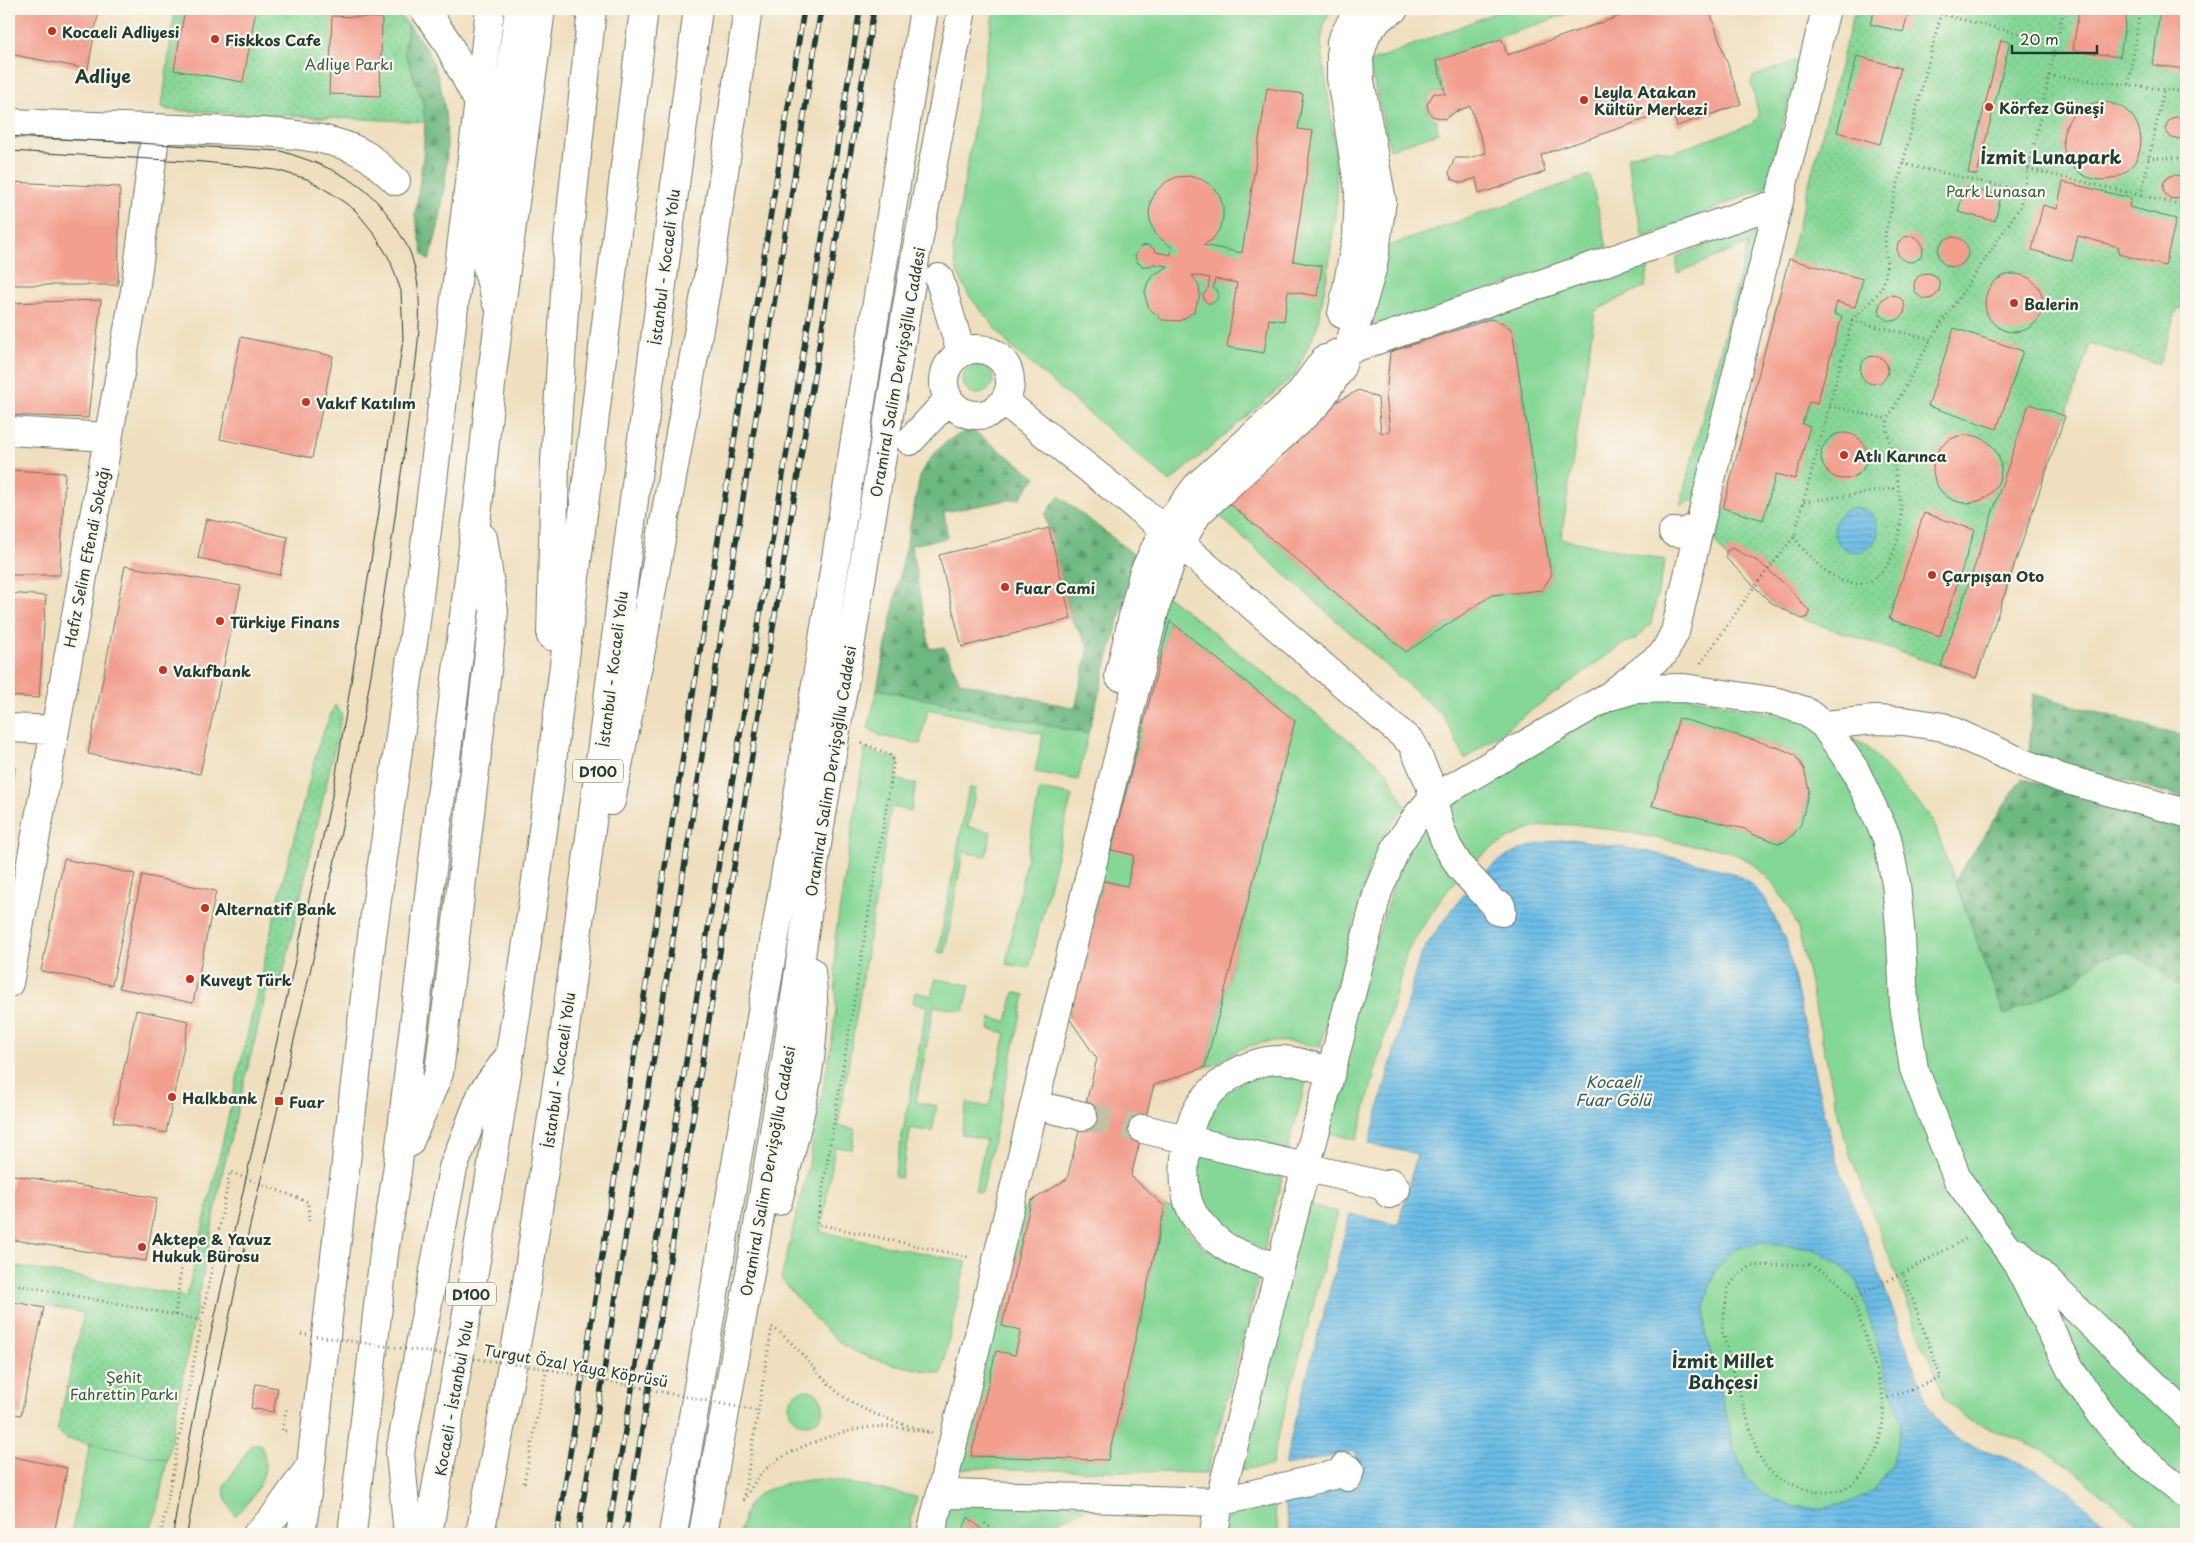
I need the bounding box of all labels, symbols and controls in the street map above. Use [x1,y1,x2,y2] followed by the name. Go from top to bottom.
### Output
[62,20,180,43] place label: Kocaeli Adliyesi
[2012,22,2098,54] scale bar
[46,25,58,37] marker: Kocaeli Adliyesi
[2020,27,2059,50] text: 20 m
[225,28,321,51] place label: Fiskkos Cafe
[209,33,221,45] marker: Fiskkos Cafe
[305,52,393,75] park label: Adliye Parkı
[75,62,131,89] district label: Adliye
[1594,80,1708,120] place label: Leyla Atakan Kültür Merkezi
[1578,94,1590,106] marker: Leyla Atakan Kültür Merkezi
[1999,96,2104,119] place label: Körfez Güneşi
[1983,101,1995,113] marker: Körfez Güneşi
[1980,143,2122,170] district label: İzmit Lunapark
[1946,179,2046,202] park label: Park Lunasan
[643,188,685,346] street label: İstanbul - Kocaeli Yolu
[864,245,930,499] street label: Oramiral Salim Dervişoğllu Caddesi
[2024,292,2079,315] place label: Balerin
[2008,297,2020,309] marker: Balerin
[316,391,416,414] place label: Vakıf Katılım
[300,396,312,408] marker: Vakıf Katılım
[1854,444,1947,467] place label: Atlı Karınca
[1838,449,1850,461] marker: Atlı Karınca
[57,465,115,649] street label: Hafız Selim Efendi Sokağı
[1942,564,2044,587] place label: Çarpışan Oto
[1926,569,1938,581] marker: Çarpışan Oto
[1015,576,1095,599] place label: Fuar Cami
[999,581,1011,593] marker: Fuar Cami
[591,590,633,748] street label: İstanbul - Kocaeli Yolu
[230,610,340,633] place label: Türkiye Finans
[214,615,226,627] marker: Türkiye Finans
[799,644,861,898] street label: Oramiral Salim Dervişoğllu Caddesi
[173,659,251,682] place label: Vakıfbank
[157,664,169,676] marker: Vakıfbank
[573,759,623,782] road number: D100
[215,897,336,920] place label: Alternatif Bank
[199,902,211,914] marker: Alternatif Bank
[200,968,292,991] place label: Kuveyt Türk
[184,973,196,985] marker: Kuveyt Türk
[536,991,580,1149] street label: İstanbul - Kocaeli Yolu
[734,1044,800,1298] street label: Oramiral Salim Dervişoğllu Caddesi
[1575,1069,1652,1111] water label: Kocaeli Fuar Gölü
[182,1086,257,1109] place label: Halkbank
[289,1090,325,1113] place label: Fuar
[166,1091,178,1103] marker: Halkbank
[273,1095,285,1107] marker: Fuar
[151,1227,271,1267] place label: Aktepe & Yavuz Hukuk Bürosu
[136,1241,148,1253] marker: Aktepe & Yavuz Hukuk Bürosu
[446,1282,496,1306] road number: D100
[428,1318,478,1478] street label: Kocaeli - İstanbul Yolu
[482,1337,670,1393] street label: Turgut Özal Yaya Köprüsü
[1672,1347,1775,1395] district label: İzmit Millet Bahçesi
[70,1365,178,1405] park label: Şehit Fahrettin Parkı

